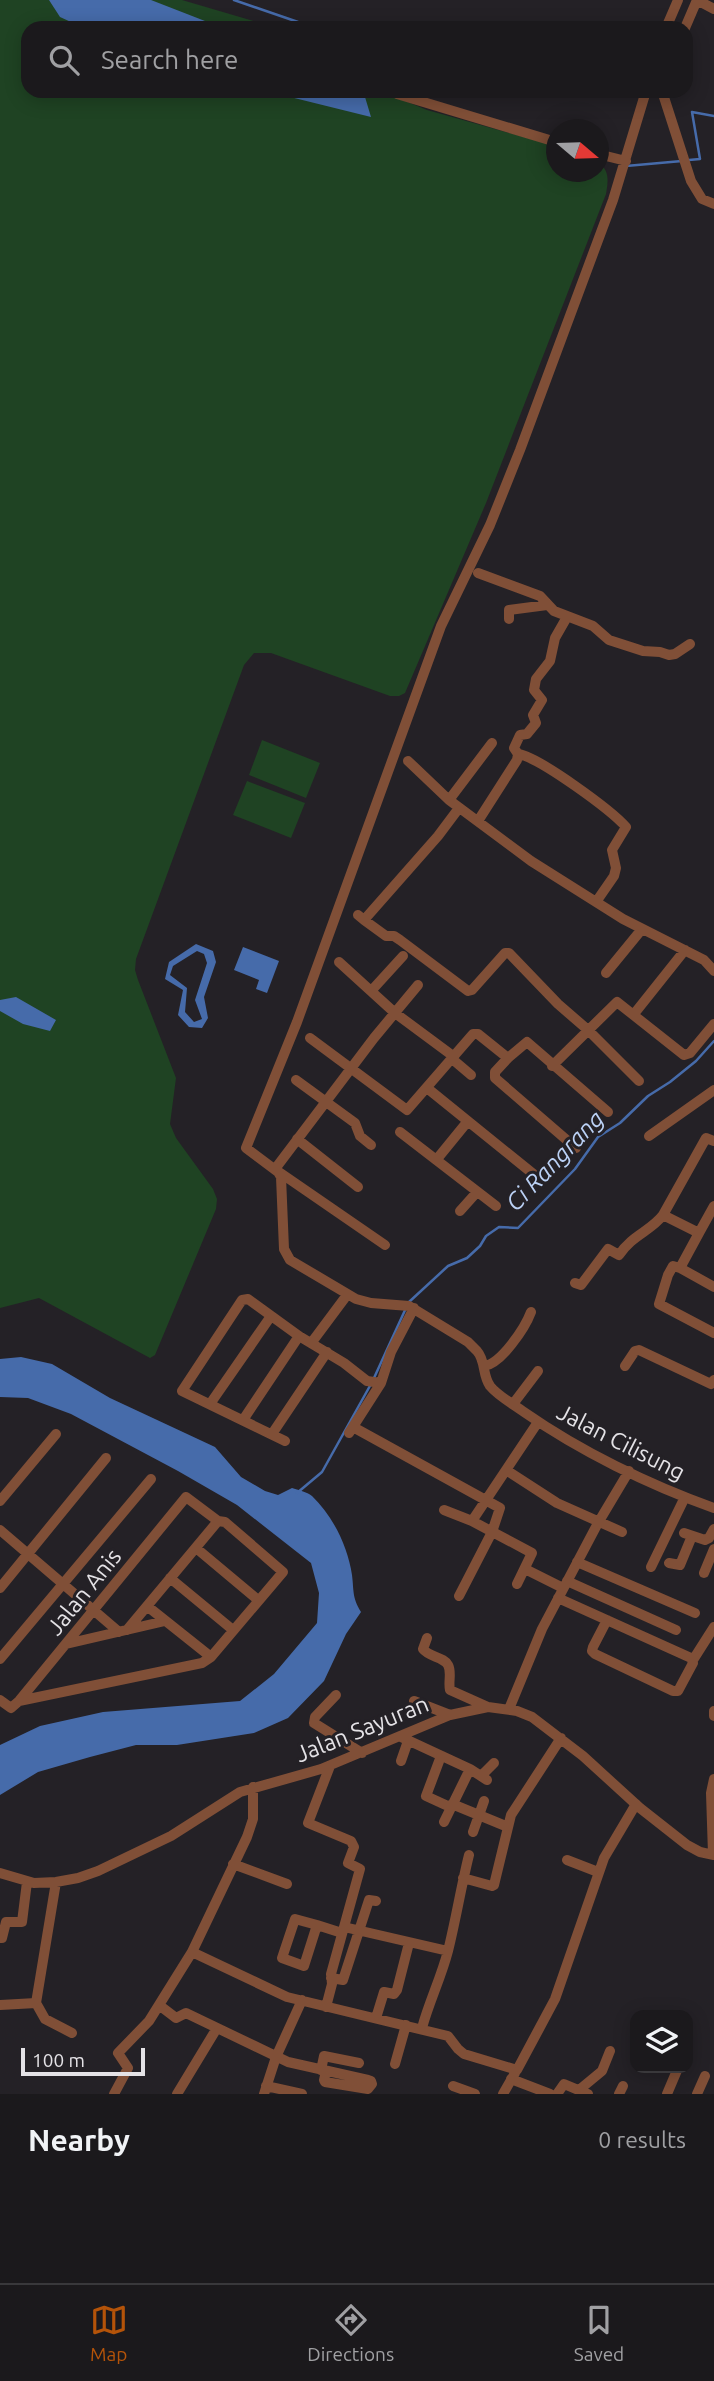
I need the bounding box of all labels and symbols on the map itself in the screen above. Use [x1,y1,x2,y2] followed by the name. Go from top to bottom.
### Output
[546,119,609,182] north arrow
[500,1105,609,1216] water label: Ci Rangrang
[553,1399,689,1485] street label: Jalan Cilisung
[41,1544,126,1640] street label: Jalan Anis
[292,1691,432,1767] street label: Jalan Sayuran
[21,2045,145,2077] scale bar

